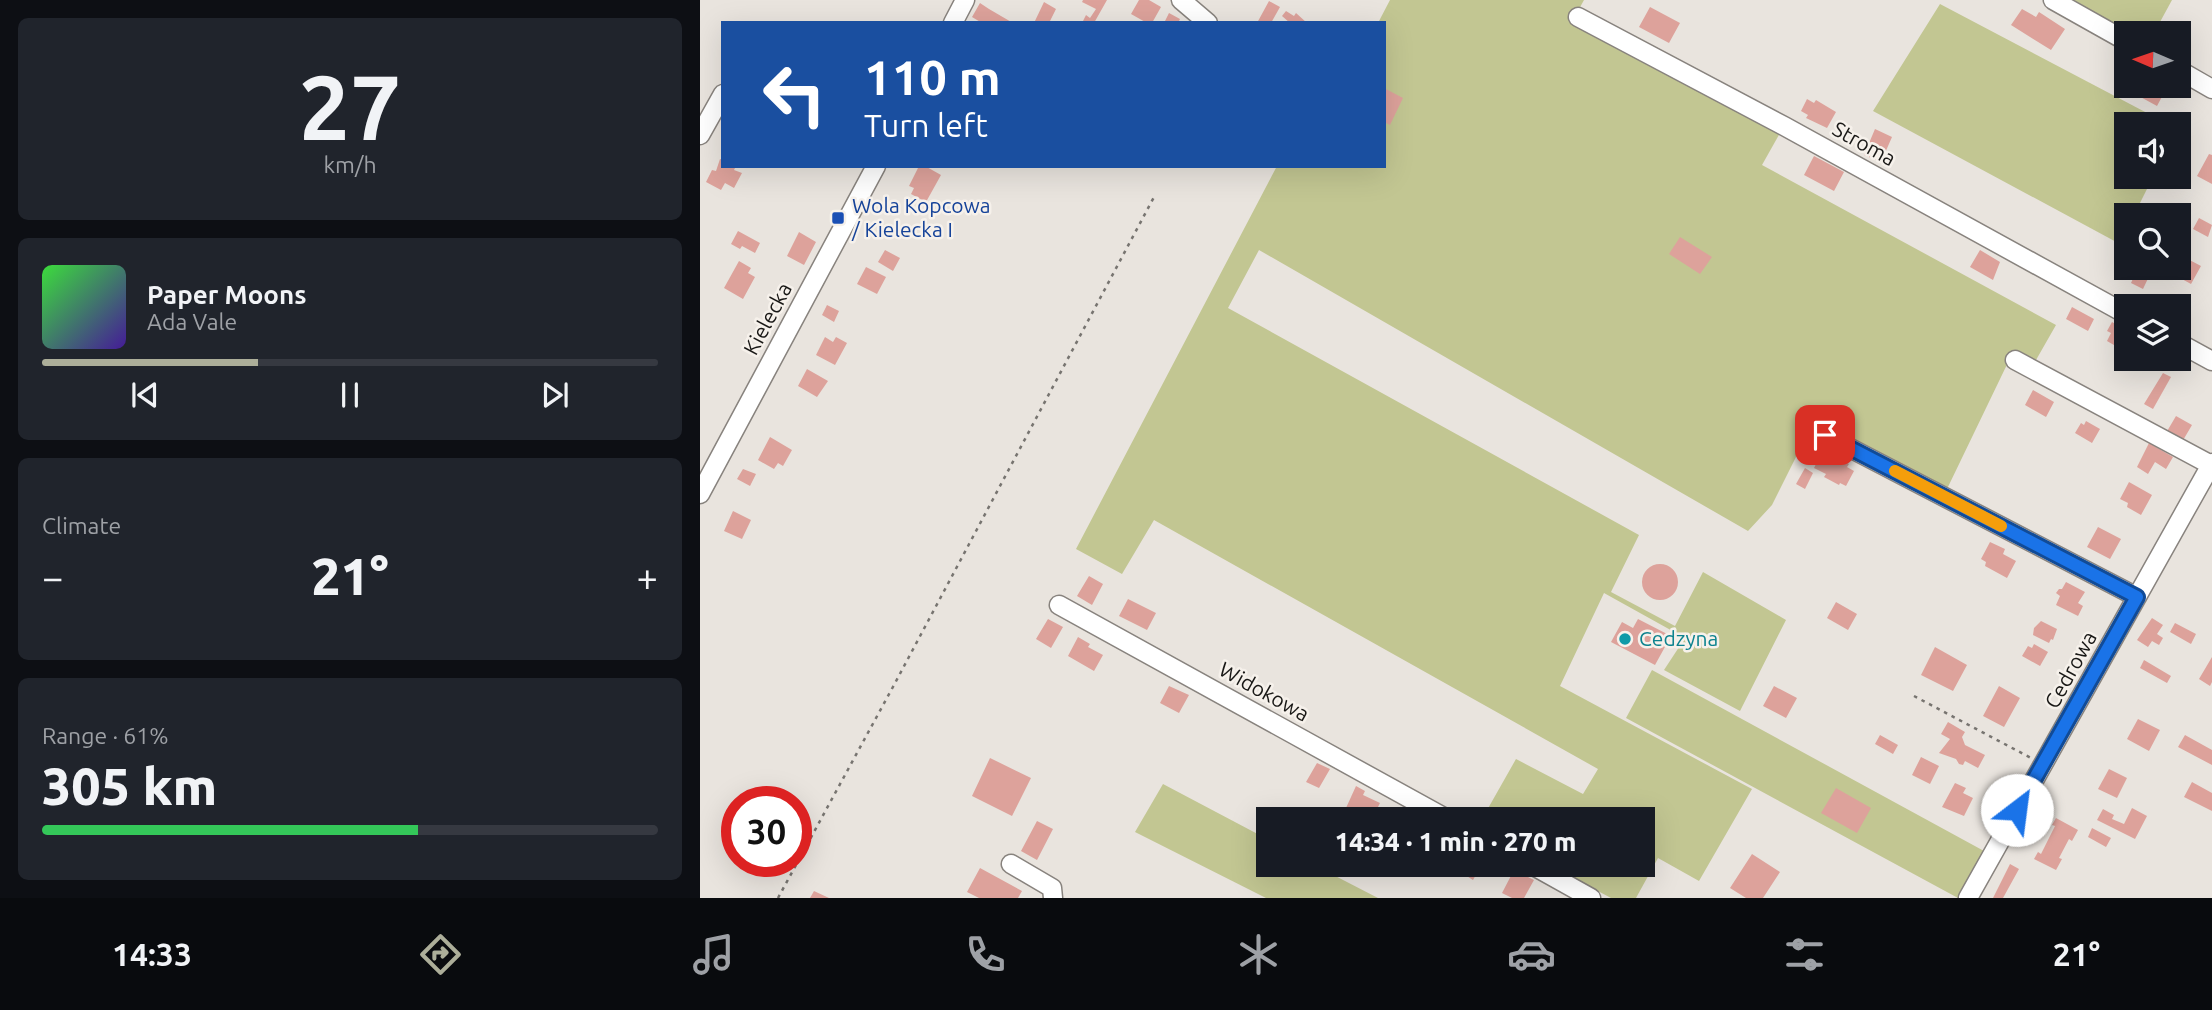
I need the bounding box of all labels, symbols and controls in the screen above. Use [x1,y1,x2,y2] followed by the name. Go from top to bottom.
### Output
[2114,21,2191,98] north arrow
[2114,21,2191,371] map controls
[749,49,840,140] icon: left
[864,49,1001,104] text: 110 m
[299,55,401,157] text: 27
[864,107,988,143] text: Turn left
[2114,112,2191,189] button: sound
[1829,116,1900,170] street label: Stroma
[323,152,377,177] text: km/h
[851,193,991,241] place label: Wola Kopcowa / Kielecka I
[2114,203,2191,280] button: search
[830,210,846,226] marker: Wola Kopcowa / Kielecka I
[738,278,796,359] street label: Kielecka
[147,280,306,309] text: Paper Moons
[2114,294,2191,371] button: layers
[147,309,237,334] text: Ada Vale
[126,376,164,414] icon: previous
[331,376,369,414] icon: pause
[536,376,574,414] icon: next
[1795,405,1855,465] pin
[1806,416,1844,454] icon: arrive
[42,513,121,538] text: Climate
[311,547,389,605] text: 21°
[42,556,63,598] text: −
[637,556,658,598] text: +
[1639,626,1718,650] place label: Cedzyna
[2039,627,2101,712] street label: Cedrowa
[1617,631,1633,647] marker: Cedzyna
[1215,657,1314,726] street label: Widokowa
[42,723,169,748] text: Range · 61%
[42,757,217,815] text: 305 km
[1980,773,2054,847] position arrow
[721,786,812,877] speed limit sign: 30
[1335,827,1576,856] text: 14:34 · 1 min · 270 m
[416,930,465,979] icon: directions
[689,930,738,979] icon: music
[961,930,1010,979] icon: phone
[1234,930,1283,979] icon: climate
[1507,930,1556,979] icon: car
[1780,930,1829,979] icon: filters
[112,936,192,972] text: 14:33
[2053,936,2100,972] text: 21°

